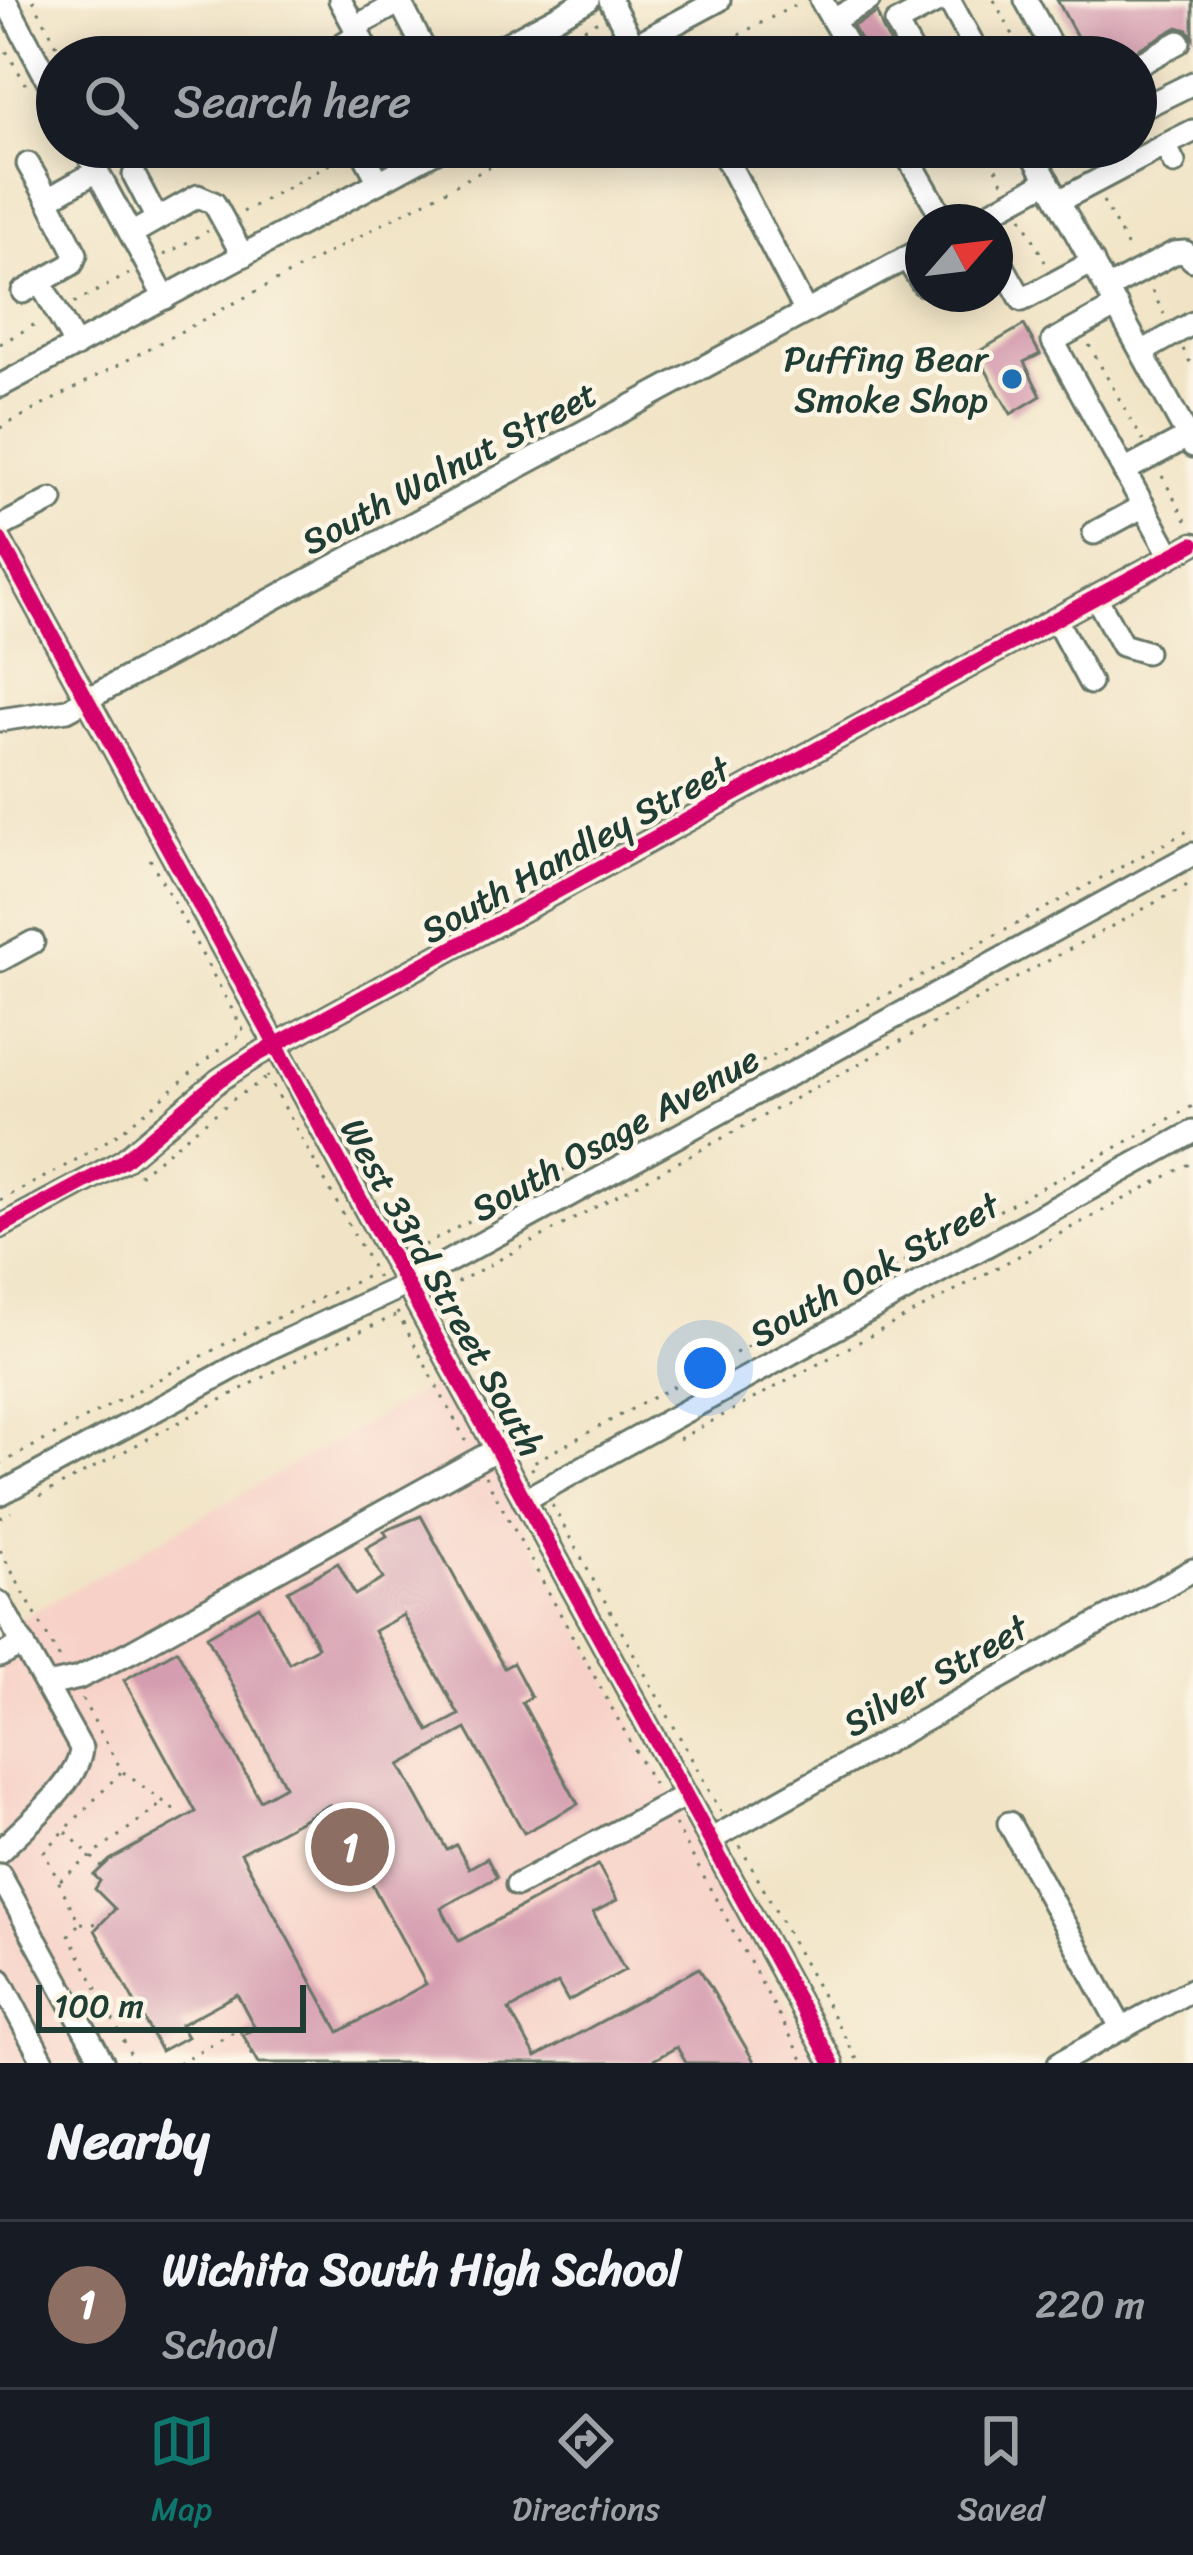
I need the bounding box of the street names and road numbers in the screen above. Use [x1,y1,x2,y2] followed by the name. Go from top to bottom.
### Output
[290,363,609,573] street label: South Walnut Street
[409,737,744,962] street label: South Handley Street
[459,1028,772,1240] street label: South Osage Avenue
[322,1106,562,1469] street label: West 33rd Street South
[737,1174,1013,1365] street label: South Oak Street
[830,1596,1042,1755] street label: Silver Street

